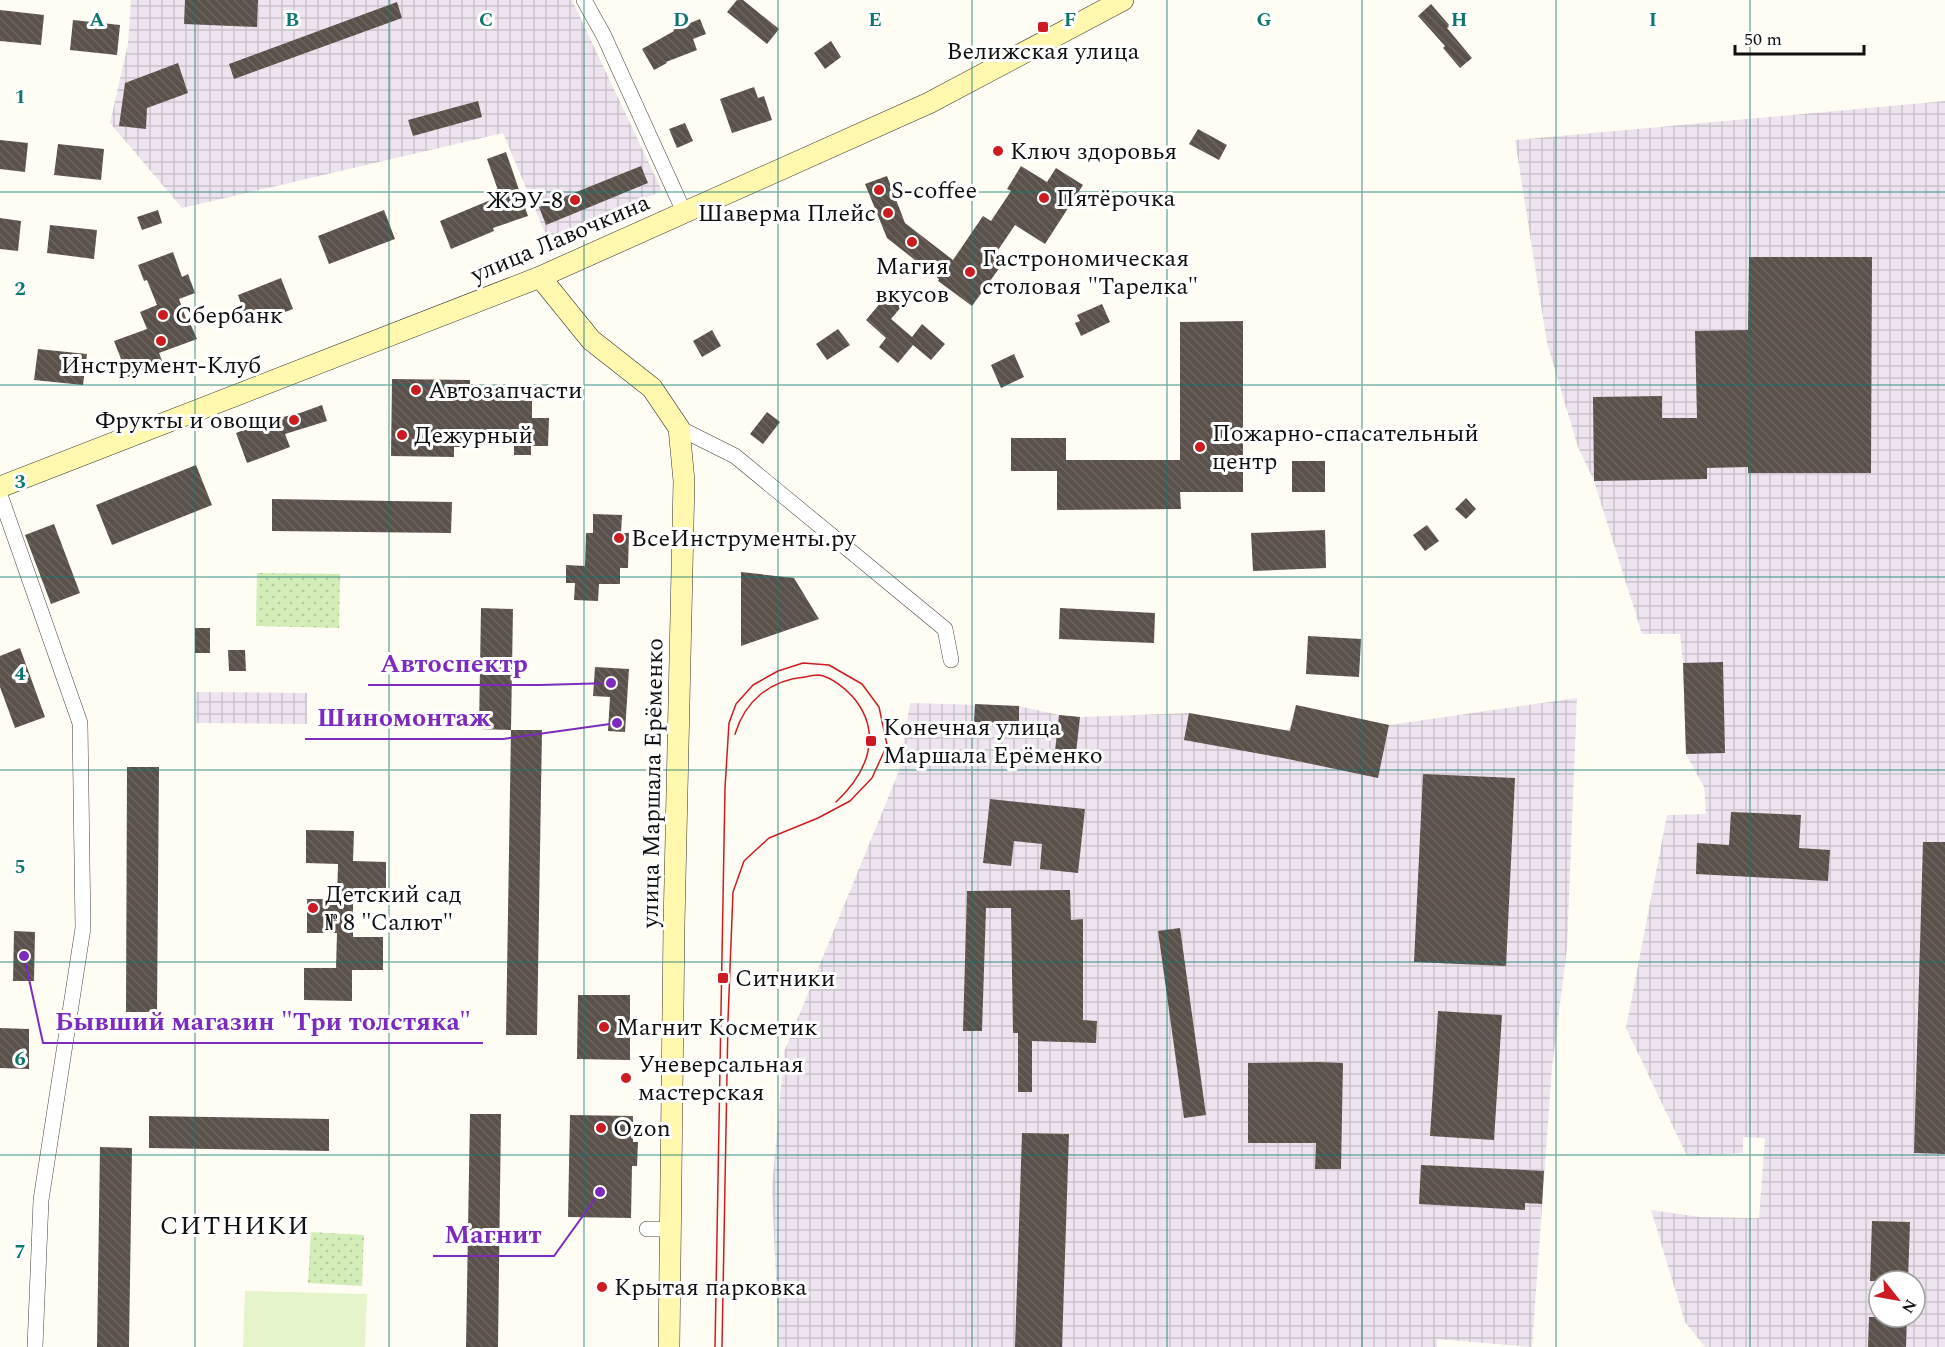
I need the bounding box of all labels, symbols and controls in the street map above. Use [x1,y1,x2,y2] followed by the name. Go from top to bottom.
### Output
[89,5,105,35] text: A
[285,5,299,35] text: B
[479,5,493,35] text: C
[673,5,689,35] text: D
[868,5,882,35] text: E
[1064,5,1076,35] text: F
[1256,5,1272,35] text: G
[1451,5,1467,35] text: H
[1649,5,1657,35] text: I
[1735,18,1864,56] scale bar
[1036,20,1050,34] marker: Велижская улица
[1744,26,1782,53] text: 50 m
[947,34,1140,70] place label: Велижская улица
[14,82,26,112] text: 1
[1010,134,1177,170] place label: Ключ здоровья
[991,144,1005,158] marker: Ключ здоровья
[891,173,977,209] place label: S-coffee
[1056,181,1176,217] place label: Пятёрочка
[486,183,563,219] place label: ЖЭУ-8
[872,183,886,197] marker: S-coffee
[464,185,656,293] street label: улица Лавочкина
[1037,191,1051,205] marker: Пятёрочка
[568,193,582,207] marker: ЖЭУ-8
[698,196,876,232] place label: Шаверма Плейс
[881,206,895,220] marker: Шаверма Плейс
[905,235,919,249] marker: Магия вкусов
[982,241,1198,305] place label: Гастрономическая столовая "Тарелка"
[875,249,949,313] place label: Магия вкусов
[963,265,977,279] marker: Гастрономическая столовая "Тарелка"
[14,274,26,304] text: 2
[175,298,283,334] place label: Сбербанк
[156,308,170,322] marker: Сбербанк
[154,334,168,348] marker: Инструмент-Клуб
[61,348,261,384] place label: Инструмент-Клуб
[428,373,582,409] place label: Автозапчасти
[409,383,423,397] marker: Автозапчасти
[95,403,282,439] place label: Фрукты и овощи
[287,413,301,427] marker: Фрукты и овощи
[1212,416,1479,480] place label: Пожарно-спасательный центр
[414,418,533,454] place label: Дежурный
[395,428,409,442] marker: Дежурный
[1193,440,1207,454] marker: Пожарно-спасательный центр
[14,467,26,497] text: 3
[631,521,857,557] place label: ВсеИнструменты.ру
[612,531,626,545] marker: ВсеИнструменты.ру
[632,638,674,929] street label: улица Маршала Ерёменко
[368,641,540,685] callout: Автоспектр
[380,644,528,684] text: Автоспектр
[14,659,26,689] text: 4
[305,695,503,739] callout: Шиномонтаж
[317,698,491,738] text: Шиномонтаж
[883,710,1103,774] place label: Конечная улица Маршала Ерёменко
[864,734,878,748] marker: Конечная улица Маршала Ерёменко
[14,852,26,882] text: 5
[325,877,462,941] place label: Детский сад № 8 "Салют"
[306,901,320,915] marker: Детский сад № 8 "Салют"
[735,961,835,997] place label: Ситники
[716,971,730,985] marker: Ситники
[43,999,483,1043] callout: Бывший магазин "Три толстяка"
[55,1002,471,1042] text: Бывший магазин "Три толстяка"
[616,1010,818,1046] place label: Магнит Косметик
[597,1020,611,1034] marker: Магнит Косметик
[14,1044,26,1074] text: 6
[638,1047,804,1111] place label: Уневерсальная мастерская
[619,1071,633,1085] marker: Уневерсальная мастерская
[613,1111,671,1147] place label: Ozon
[594,1121,608,1135] marker: Ozon
[160,1206,310,1246] district label: СИТНИКИ
[433,1212,554,1256] callout: Магнит
[444,1215,542,1255] text: Магнит
[14,1237,26,1267] text: 7
[1867,1269,1927,1329] north arrow
[614,1270,807,1306] place label: Крытая парковка
[595,1280,609,1294] marker: Крытая парковка
[1895,1294,1923,1318] text: N

